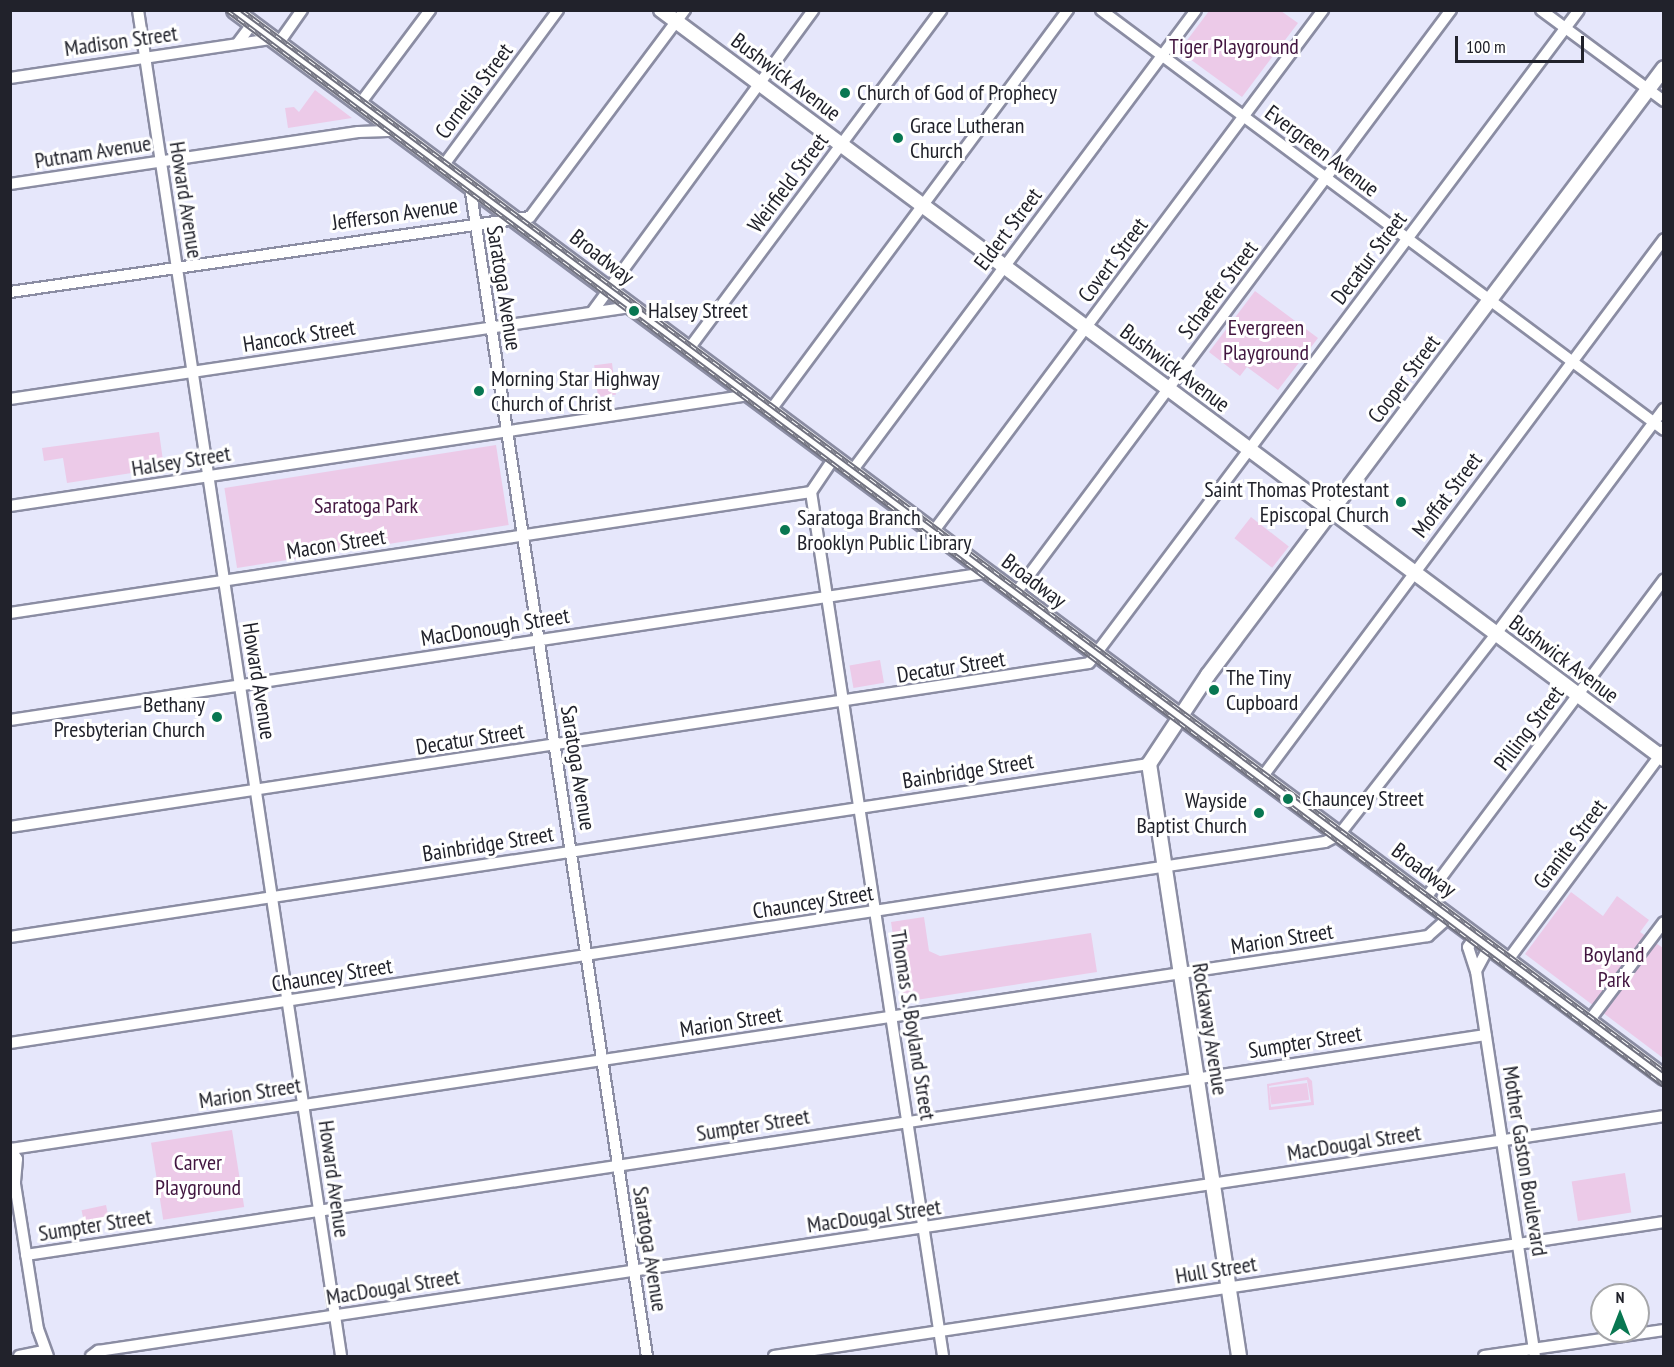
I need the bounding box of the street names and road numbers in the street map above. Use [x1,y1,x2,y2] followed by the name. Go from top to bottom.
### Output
[63,20,179,62] street label: Madison Street
[726,27,846,127] street label: Bushwick Avenue
[430,38,518,144] street label: Cornelia Street
[1260,99,1384,203] street label: Evergreen Avenue
[742,128,834,238] street label: Weirfield Street
[33,130,153,174] street label: Putnam Avenue
[164,139,208,261] street label: Howard Avenue
[969,183,1047,275] street label: Eldert Street
[330,192,460,236] street label: Jefferson Avenue
[1326,207,1412,309] street label: Decatur Street
[1073,212,1153,308] street label: Covert Street
[481,223,527,353] street label: Saratoga Avenue
[565,224,639,290] street label: Broadway
[1173,236,1263,344] street label: Schaefer Street
[241,314,357,358] street label: Hancock Street
[1115,318,1235,418] street label: Bushwick Avenue
[1362,330,1446,428] street label: Cooper Street
[129,440,233,482] street label: Halsey Street
[1406,447,1488,543] street label: Moffat Street
[285,523,387,565] street label: Macon Street
[996,548,1072,614] street label: Broadway
[419,602,571,652] street label: MacDonough Street
[1504,609,1624,709] street label: Bushwick Avenue
[237,620,281,742] street label: Howard Avenue
[895,645,1007,689] street label: Decatur Street
[1489,680,1569,776] street label: Pilling Street
[555,703,601,833] street label: Saratoga Avenue
[414,717,526,761] street label: Decatur Street
[901,748,1035,794] street label: Bainbridge Street
[1528,794,1612,894] street label: Granite Street
[421,821,555,867] street label: Bainbridge Street
[1386,837,1462,903] street label: Broadway
[750,879,876,925] street label: Chauncey Street
[1229,918,1335,960] street label: Marion Street
[885,927,941,1123] street label: Thomas S. Boyland Street
[269,952,395,998] street label: Chauncey Street
[1186,960,1234,1098] street label: Rockaway Avenue
[678,1001,784,1043] street label: Marion Street
[1247,1020,1363,1064] street label: Sumpter Street
[1497,1064,1553,1258] street label: Mother Gaston Boulevard
[197,1072,303,1114] street label: Marion Street
[695,1103,811,1147] street label: Sumpter Street
[313,1118,355,1240] street label: Howard Avenue
[1285,1119,1423,1167] street label: MacDougal Street
[627,1184,673,1314] street label: Saratoga Avenue
[805,1194,943,1238] street label: MacDougal Street
[37,1203,153,1247] street label: Sumpter Street
[1174,1251,1258,1289] street label: Hull Street
[324,1263,462,1311] street label: MacDougal Street

